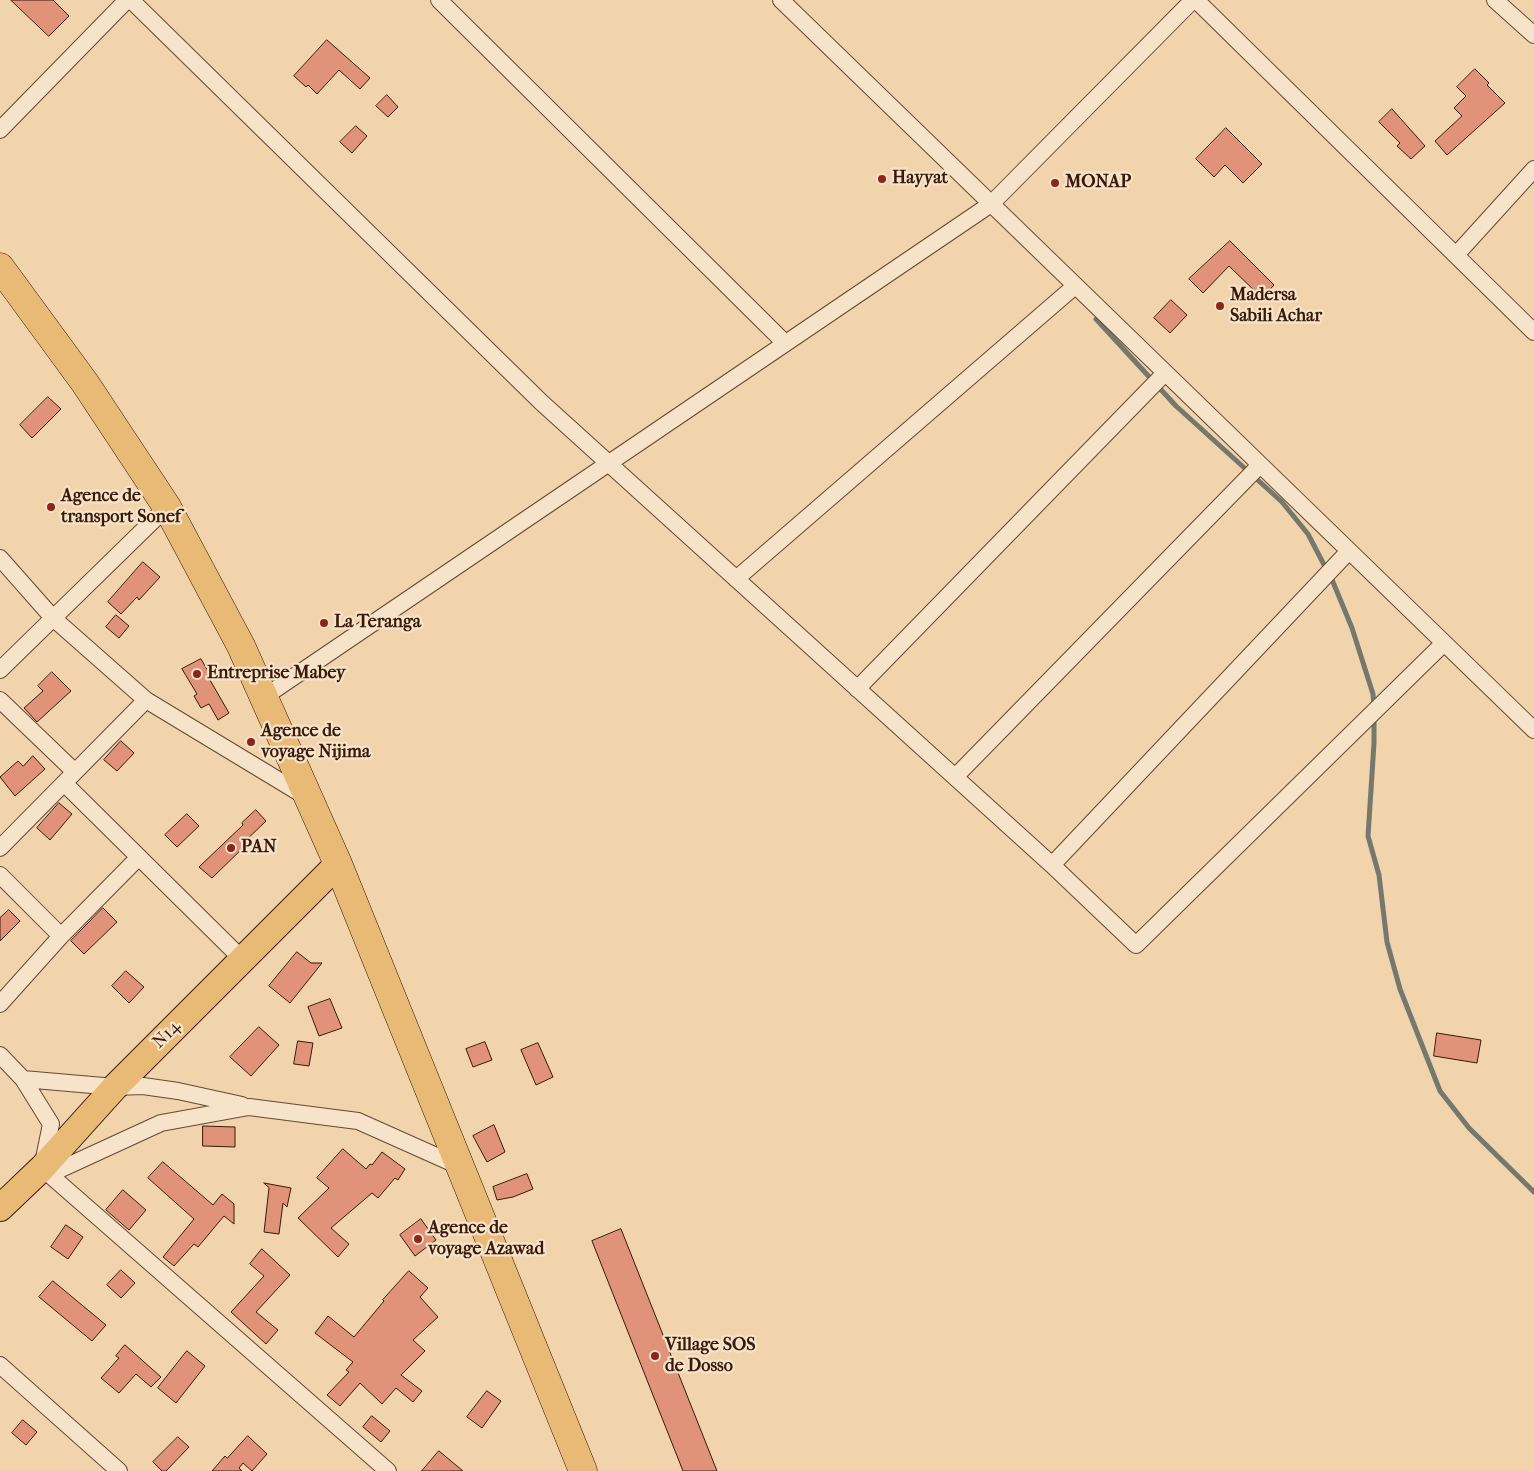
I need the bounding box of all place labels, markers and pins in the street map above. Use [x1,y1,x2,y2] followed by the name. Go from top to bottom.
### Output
[892,168,948,190] place label: Hayyat
[1065,172,1131,194] place label: MONAP
[876,173,888,185] marker: Hayyat
[1049,177,1061,189] marker: MONAP
[1230,285,1322,328] place label: Madersa Sabili Achar
[1214,300,1226,312] marker: Madersa Sabili Achar
[61,486,181,528] place label: Agence de transport Sonef
[45,501,57,513] marker: Agence de transport Sonef
[334,612,421,634] place label: La Teranga
[318,617,330,629] marker: La Teranga
[207,663,346,685] place label: Entreprise Mabey
[191,668,203,680] marker: Entreprise Mabey
[261,721,370,764] place label: Agence de voyage Nijima
[245,736,257,748] marker: Agence de voyage Nijima
[241,837,277,859] place label: PAN
[225,842,237,854] marker: PAN
[428,1218,544,1260] place label: Agence de voyage Azawad
[412,1233,424,1245] marker: Agence de voyage Azawad
[665,1335,756,1378] place label: Village SOS de Dosso
[649,1350,661,1362] marker: Village SOS de Dosso

